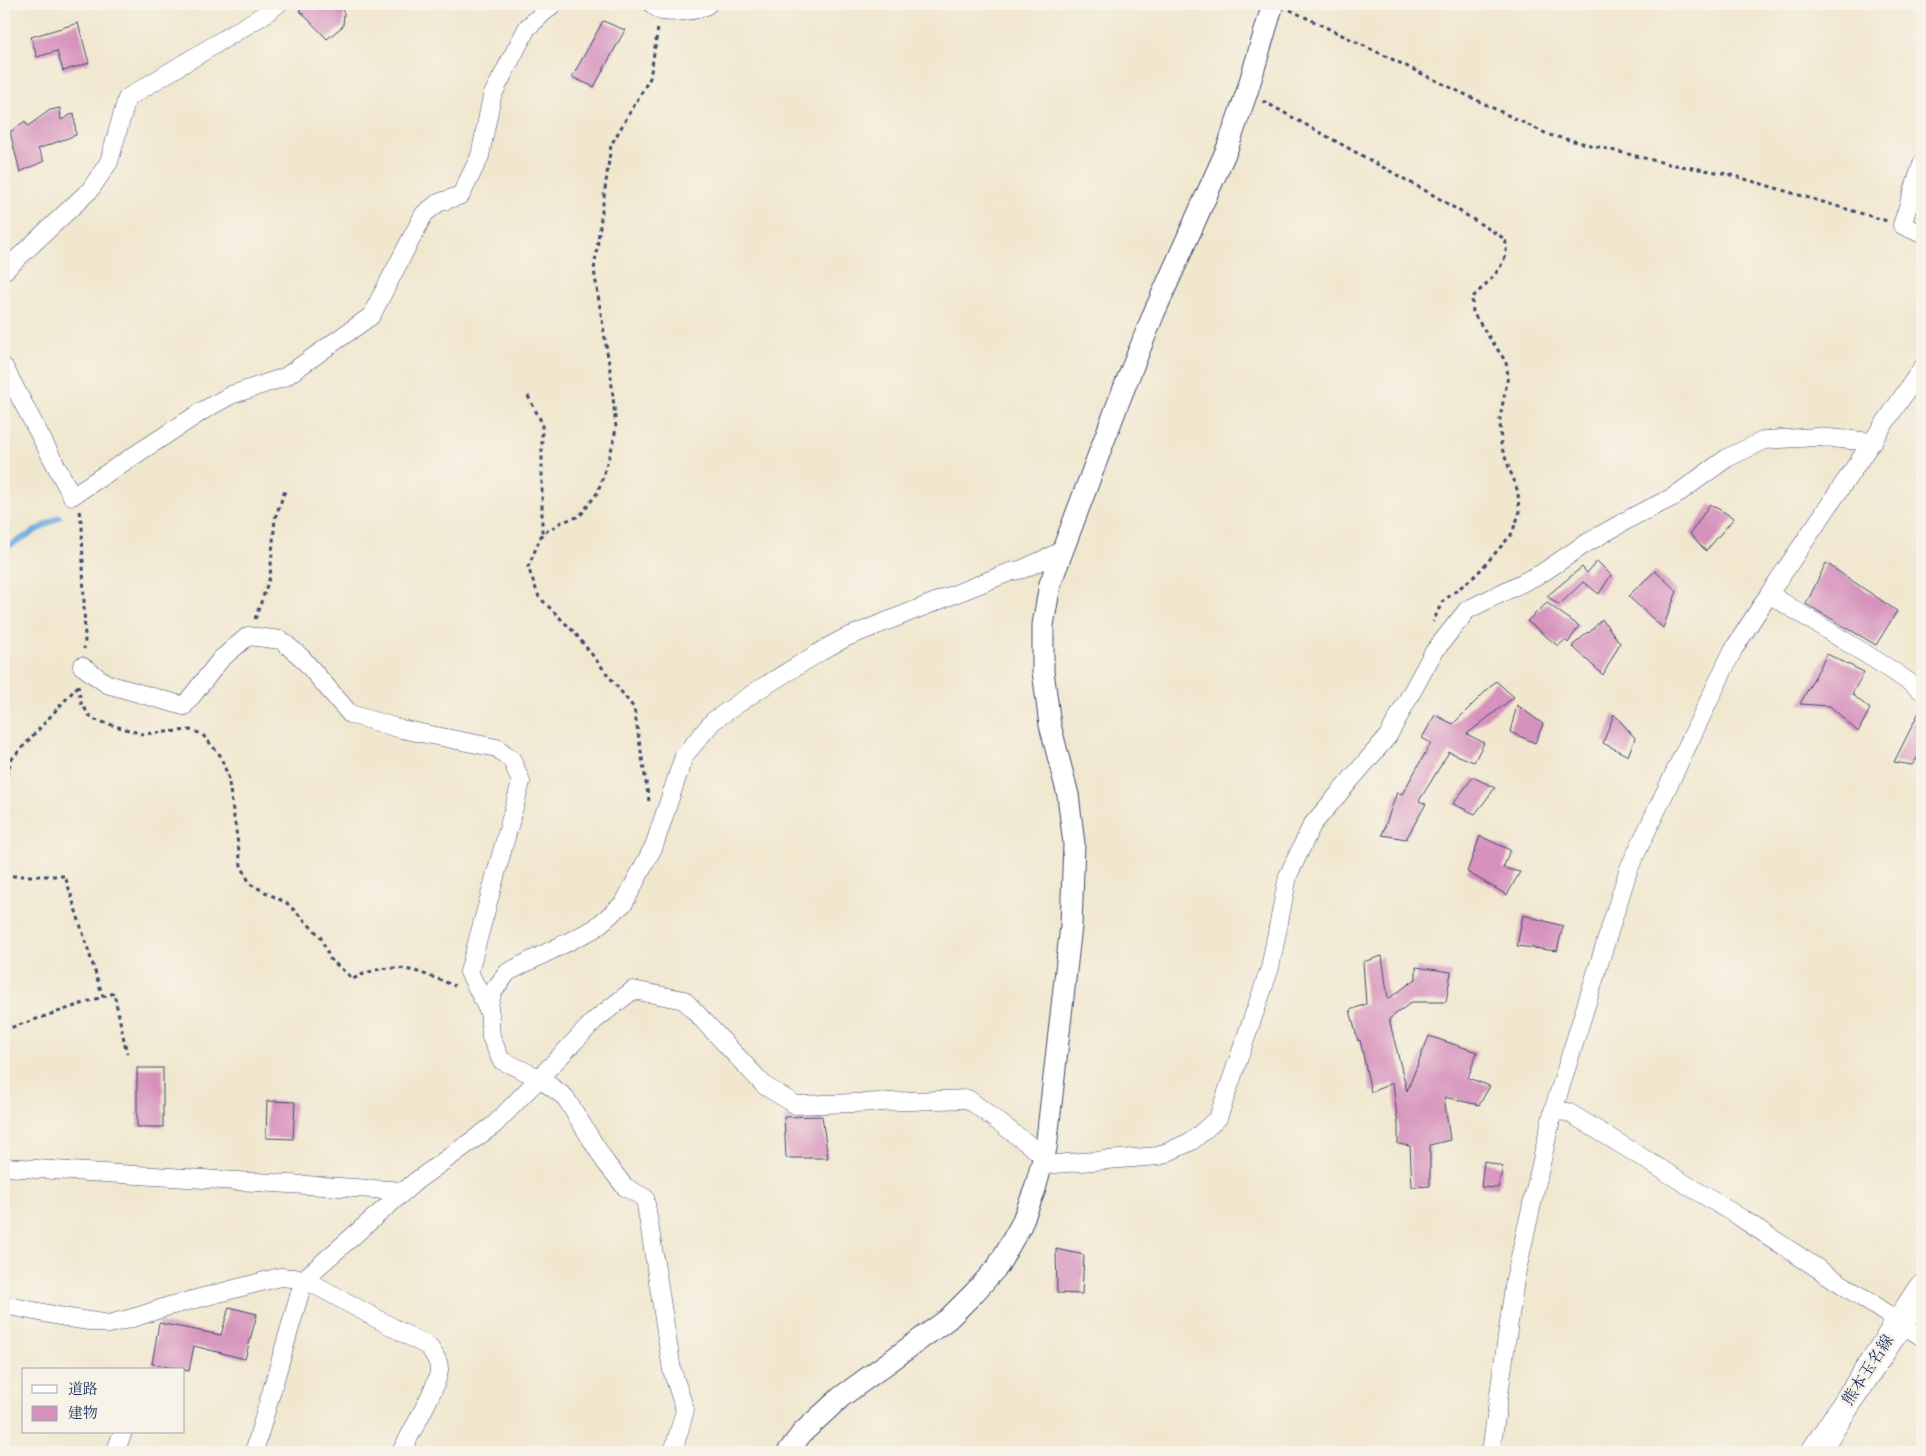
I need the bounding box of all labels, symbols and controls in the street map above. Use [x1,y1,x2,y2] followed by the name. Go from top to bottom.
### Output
[1838,1331,1898,1409] street label: 熊本玉名線
[22,1368,185,1434] legend
[68,1380,98,1399] text: 道路
[68,1404,98,1423] text: 建物

